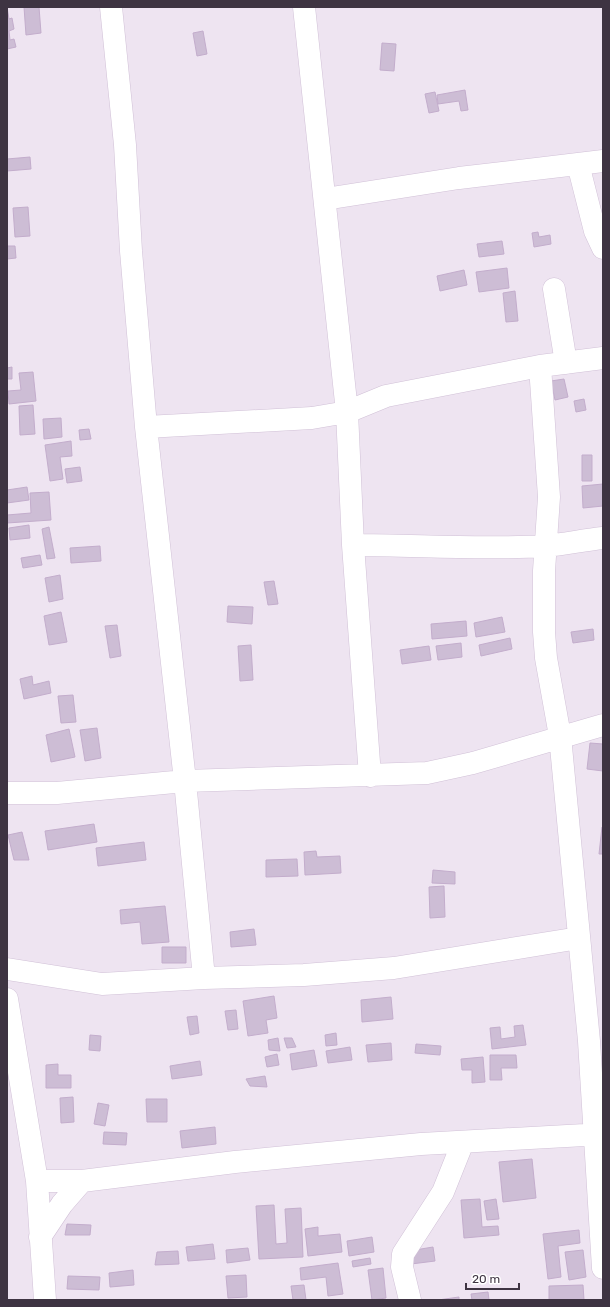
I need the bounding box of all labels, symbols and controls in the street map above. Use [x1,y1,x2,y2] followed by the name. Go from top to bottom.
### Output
[466,1265,519,1291] scale bar
[472,1272,500,1286] text: 20 m

